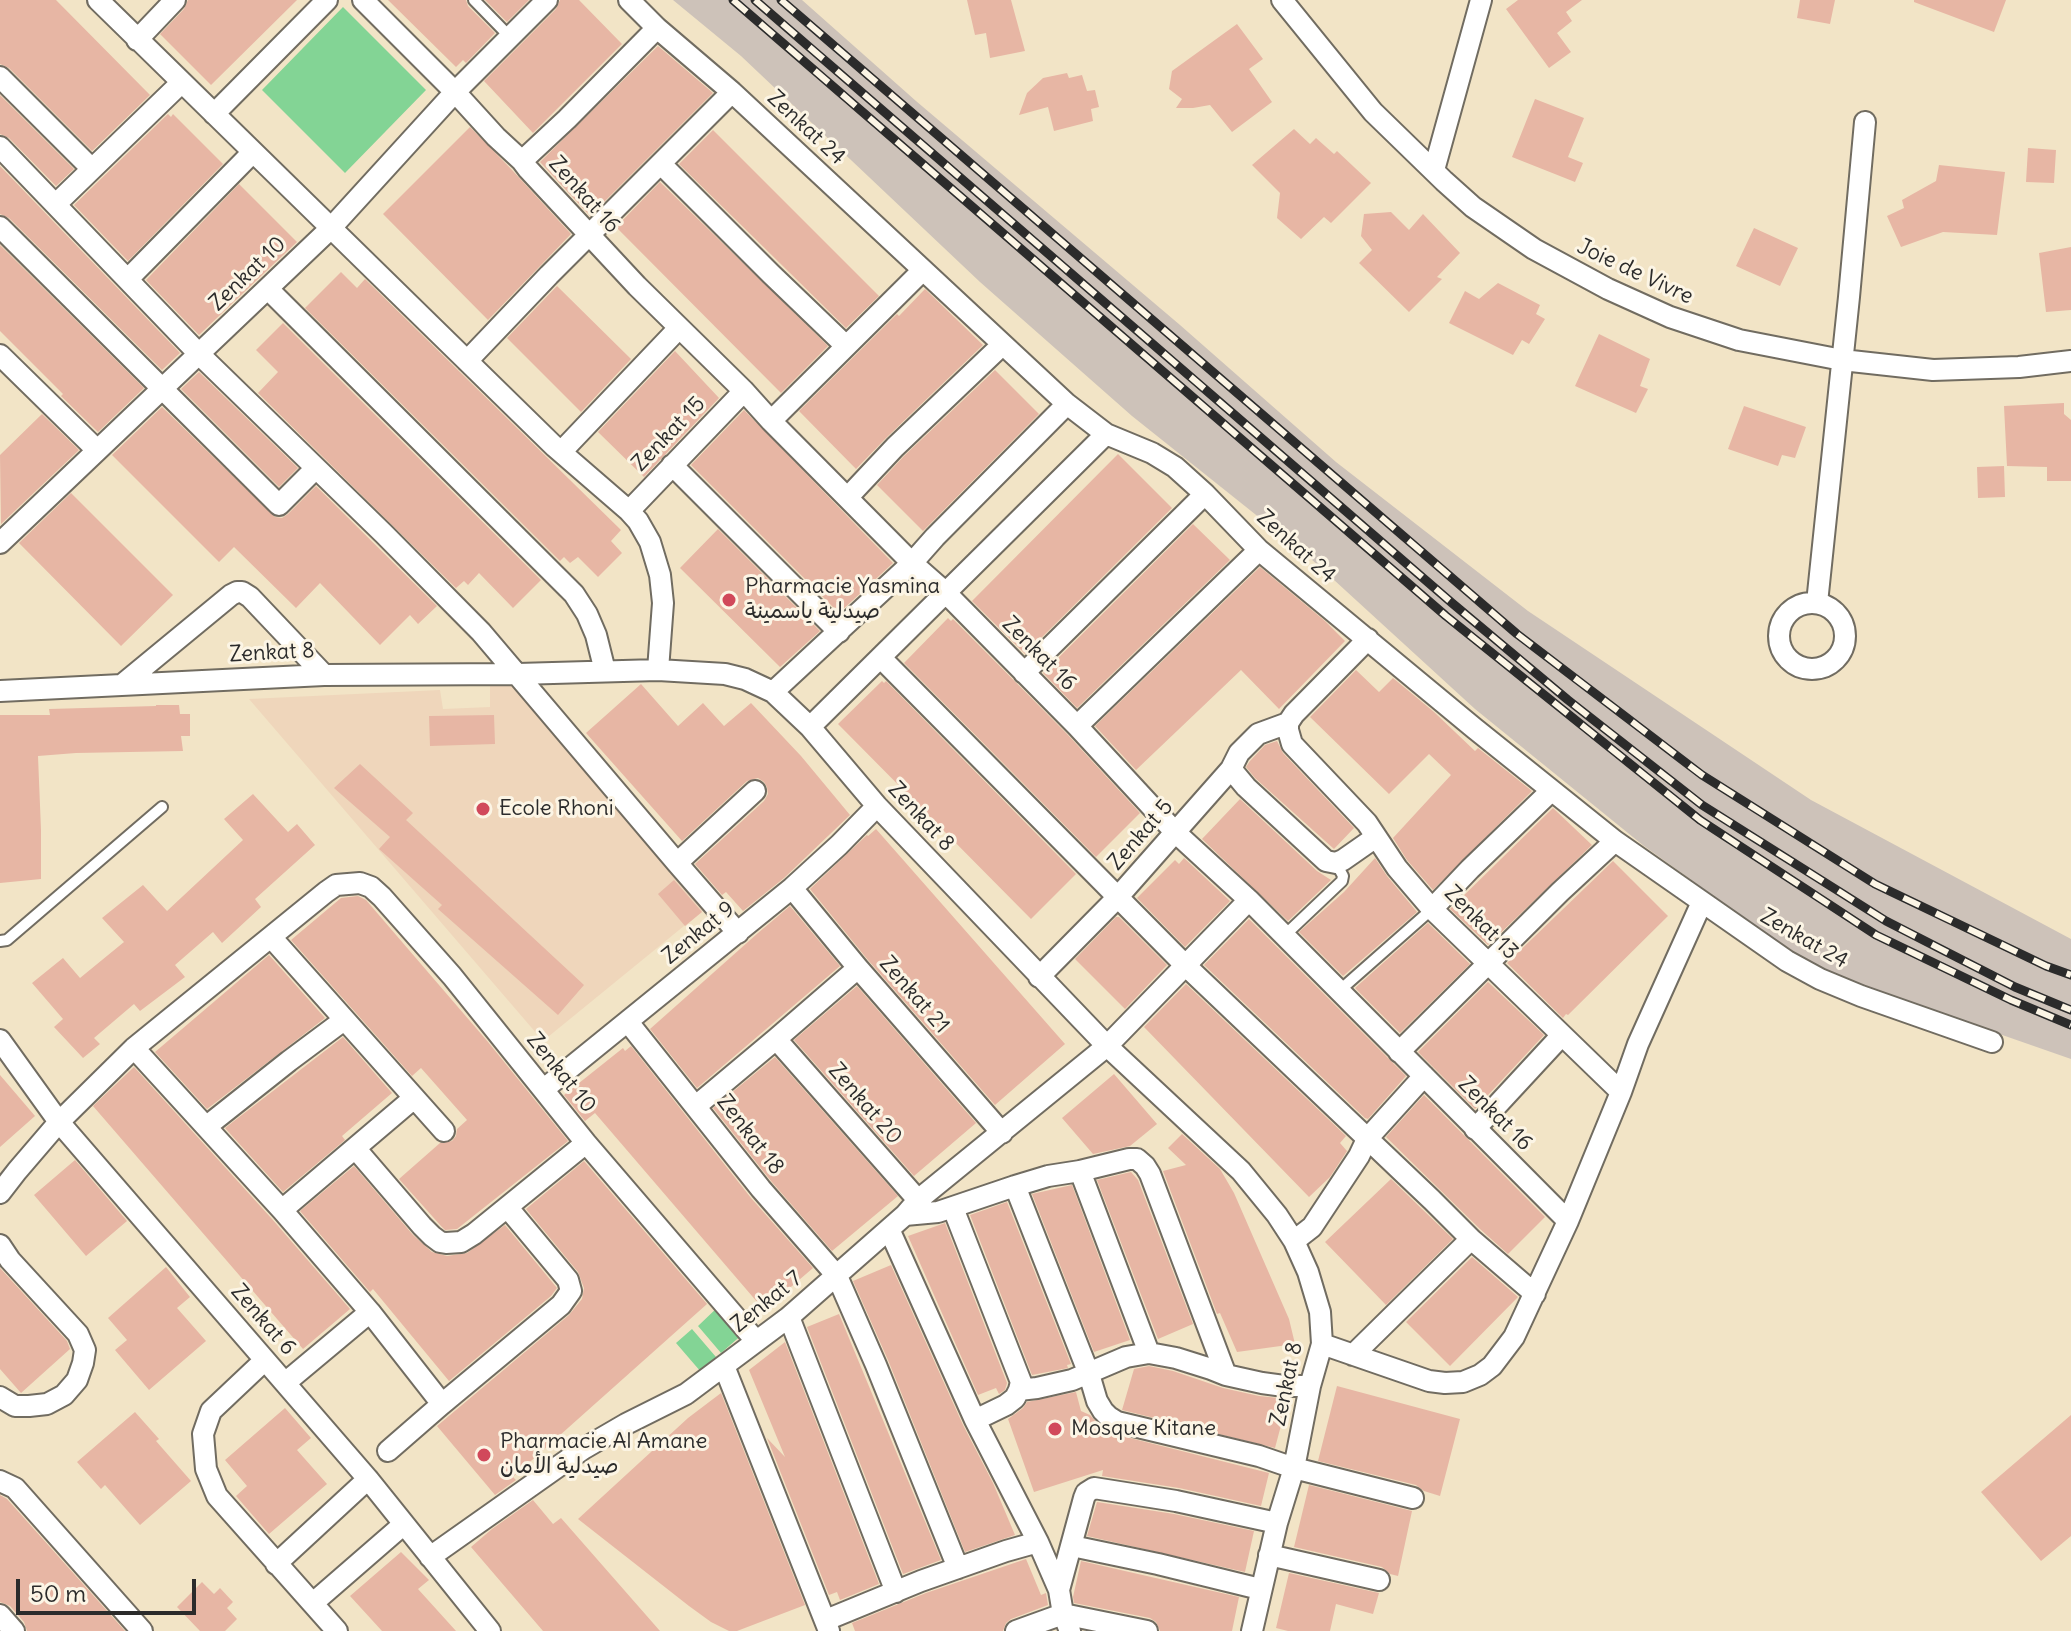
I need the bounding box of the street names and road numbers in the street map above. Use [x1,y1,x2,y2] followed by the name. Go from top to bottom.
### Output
[762,85,850,171] street label: Zenkat 24
[543,151,625,239] street label: Zenkat 16
[204,231,292,317] street label: Zenkat 10
[1573,234,1697,310] street label: Joie de Vivre
[627,391,711,477] street label: Zenkat 15
[1251,505,1341,589] street label: Zenkat 24
[996,611,1082,697] street label: Zenkat 16
[229,638,315,668] street label: Zenkat 8
[882,777,960,857] street label: Zenkat 8
[1103,794,1179,876] street label: Zenkat 5
[1439,881,1523,965] street label: Zenkat 13
[658,896,740,970] street label: Zenkat 9
[1755,903,1853,975] street label: Zenkat 24
[873,951,955,1039] street label: Zenkat 21
[521,1027,601,1119] street label: Zenkat 10
[823,1058,907,1150] street label: Zenkat 20
[1452,1071,1538,1157] street label: Zenkat 16
[711,1090,789,1180] street label: Zenkat 18
[726,1266,808,1338] street label: Zenkat 7
[225,1279,301,1361] street label: Zenkat 6
[1265,1340,1309,1428] street label: Zenkat 8

